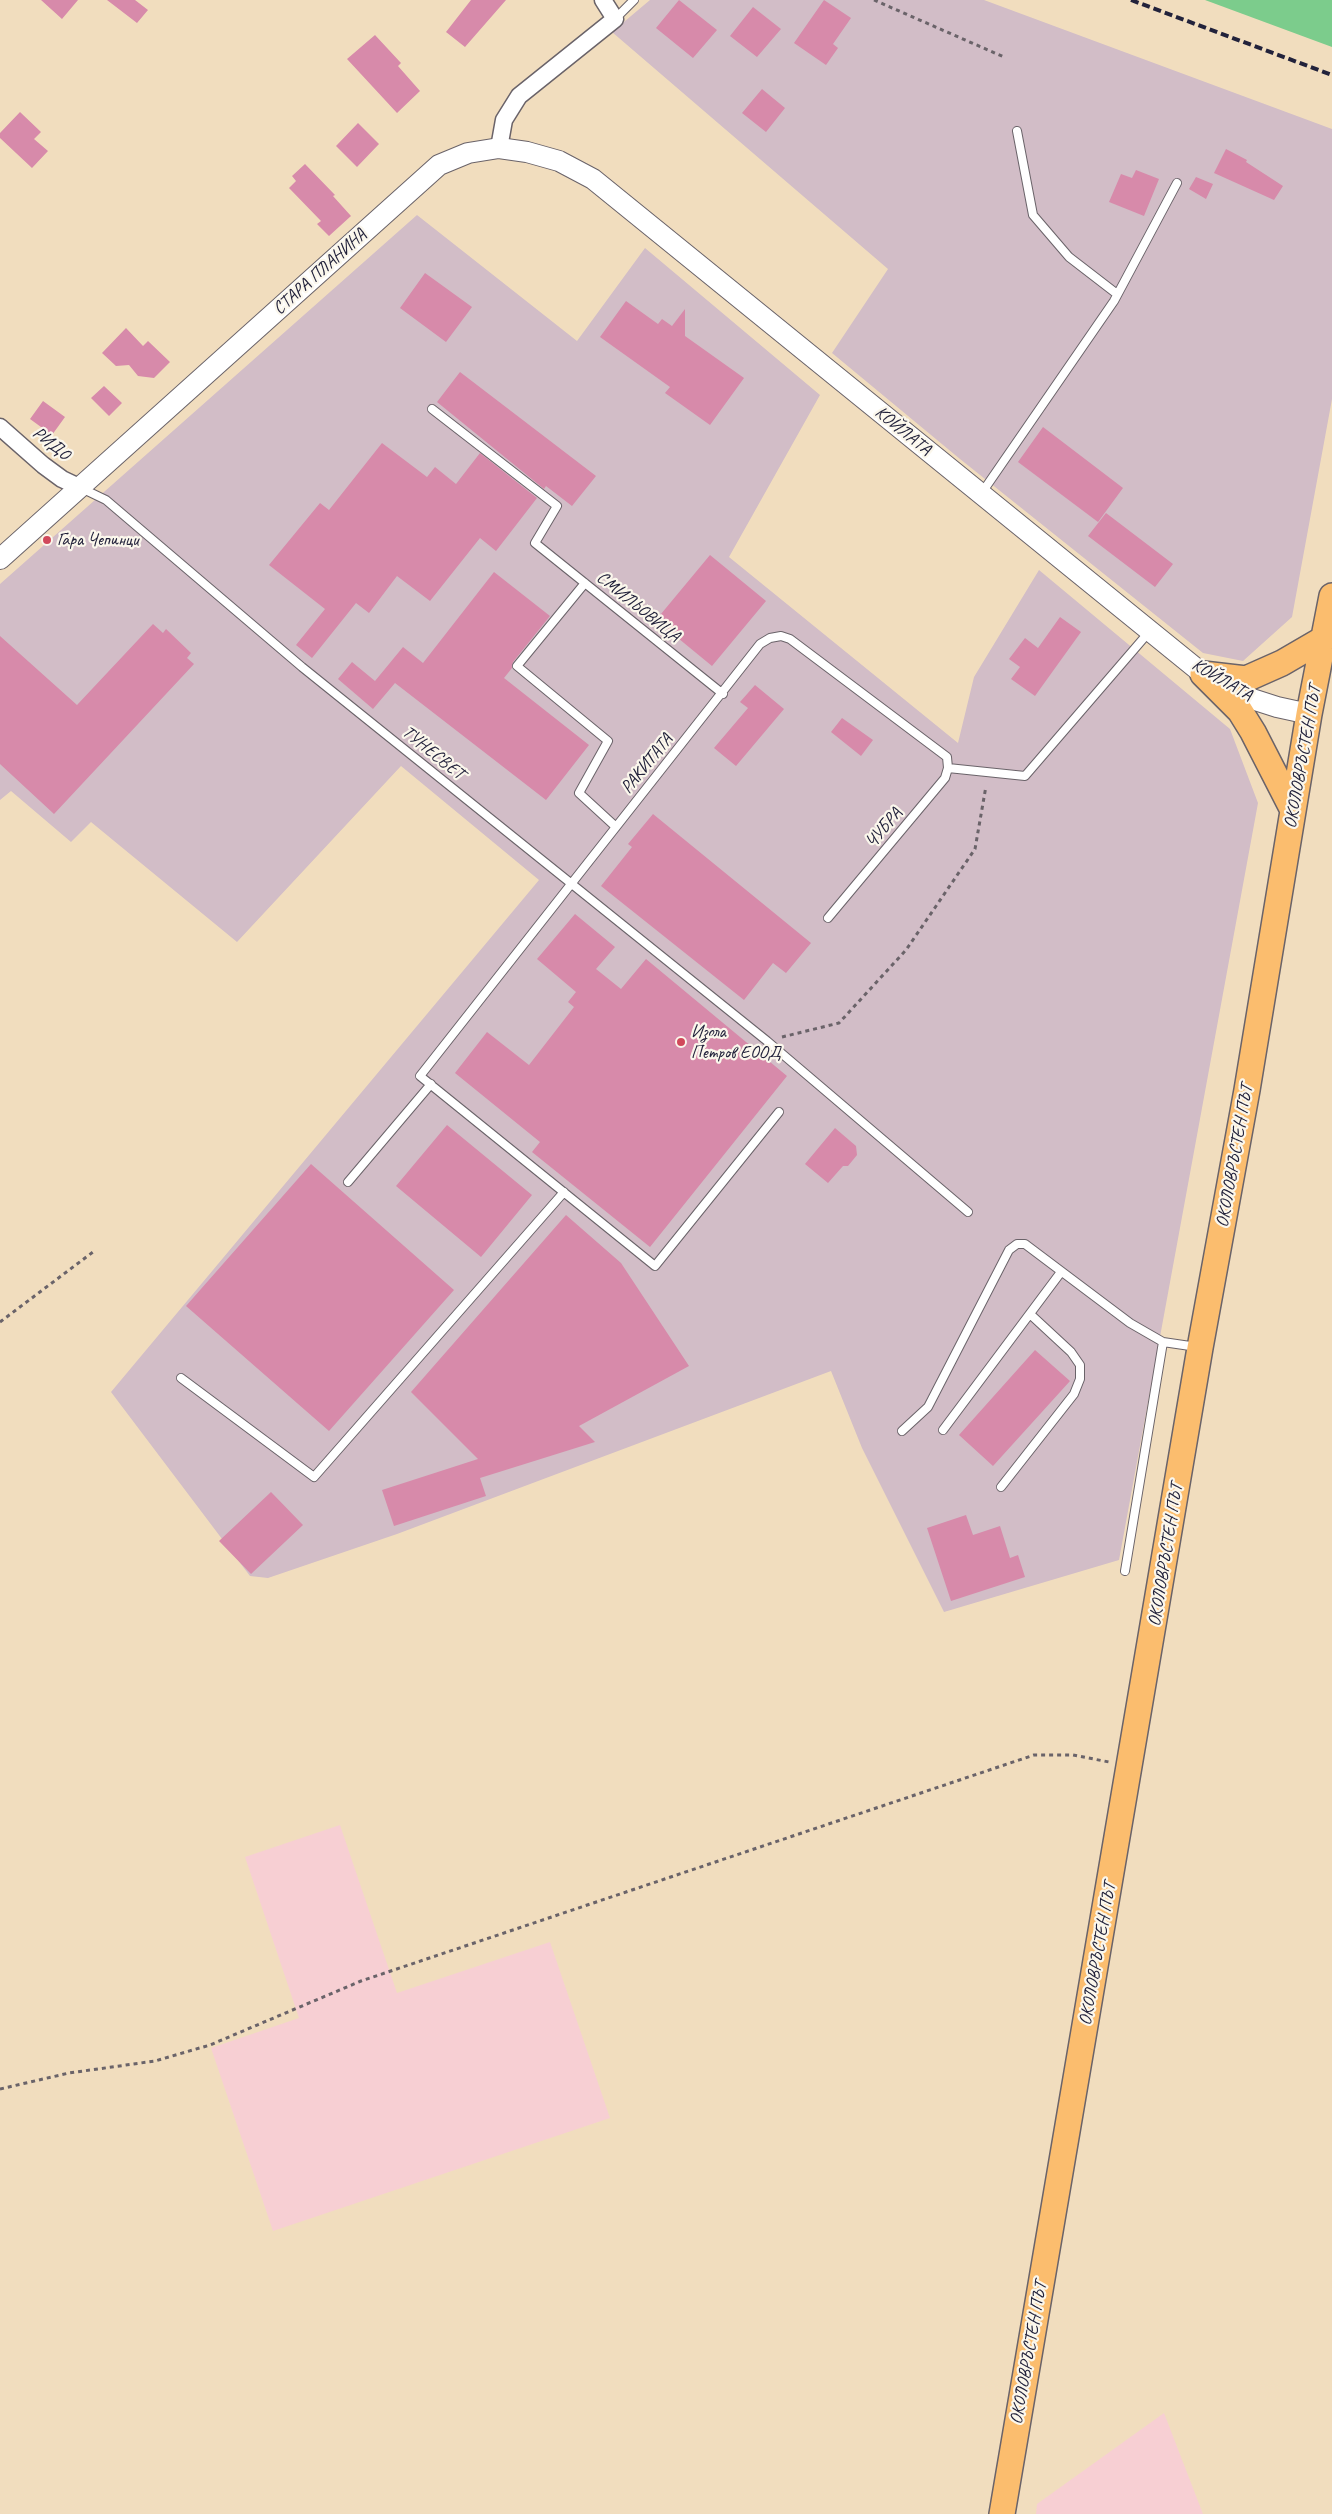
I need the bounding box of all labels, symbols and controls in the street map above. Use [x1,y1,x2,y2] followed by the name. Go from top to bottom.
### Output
[269,224,371,320] street label: СТАРА ПЛАНИНА
[870,402,936,460] street label: КОЙЛАТА
[28,422,74,466] street label: РИДО
[57,529,138,551] place label: Гара Чепинци
[41,534,53,546] marker: Гара Чепинци
[592,567,684,647] street label: СМИЛЬОВИЦА
[1188,654,1256,706] street label: КОЙЛАТА
[1280,684,1326,830] street label: ОКОЛОВРЪСТЕН ПЪТ
[398,721,468,785] street label: ТУНЕСВЕТ
[616,730,678,798] street label: РАКИТАТА
[861,804,907,852] street label: ЧУБРА
[691,1021,781,1064] place label: Изола Петров ЕООД
[675,1036,687,1048] marker: Изола Петров ЕООД
[1212,1083,1258,1229] street label: ОКОЛОВРЪСТЕН ПЪТ
[1144,1482,1188,1628] street label: ОКОЛОВРЪСТЕН ПЪТ
[1075,1881,1121,2027] street label: ОКОЛОВРЪСТЕН ПЪТ
[1006,2280,1052,2426] street label: ОКОЛОВРЪСТЕН ПЪТ

